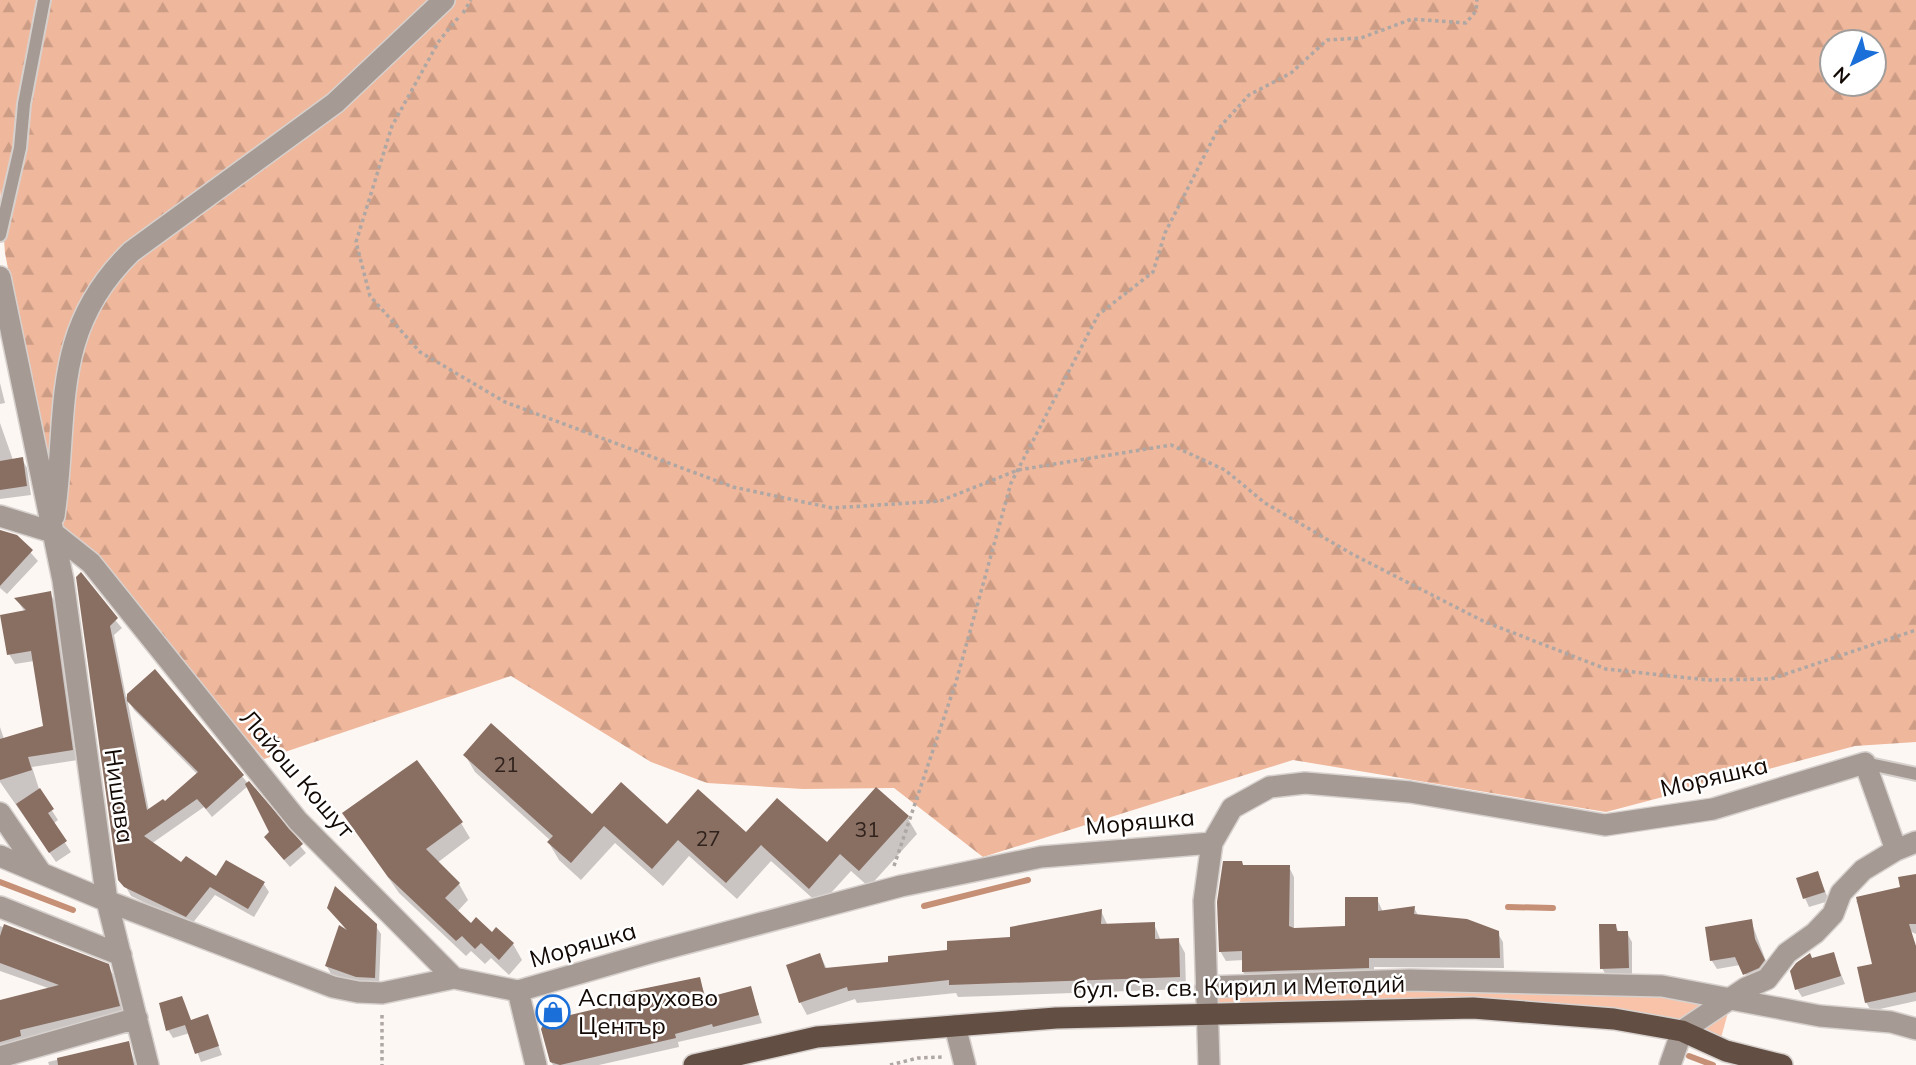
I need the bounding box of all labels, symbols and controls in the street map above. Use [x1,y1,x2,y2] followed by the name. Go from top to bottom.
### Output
[1818,28,1888,98] north arrow
[1828,62,1855,89] text: N
[234,703,362,844] street label: Лайош Кошут
[99,747,141,845] street label: Нишава
[1657,749,1771,803] street label: Моряшка
[493,751,519,777] house number: 21
[1084,801,1196,841] street label: Моряшка
[854,816,880,842] house number: 31
[695,825,721,851] house number: 27
[526,915,639,974] street label: Моряшка
[1073,968,1405,1004] street label: бул. Св. св. Кирил и Методий
[578,982,718,1040] place label: Аспарухово Център
[534,993,572,1031] shop icon: Аспарухово Център

